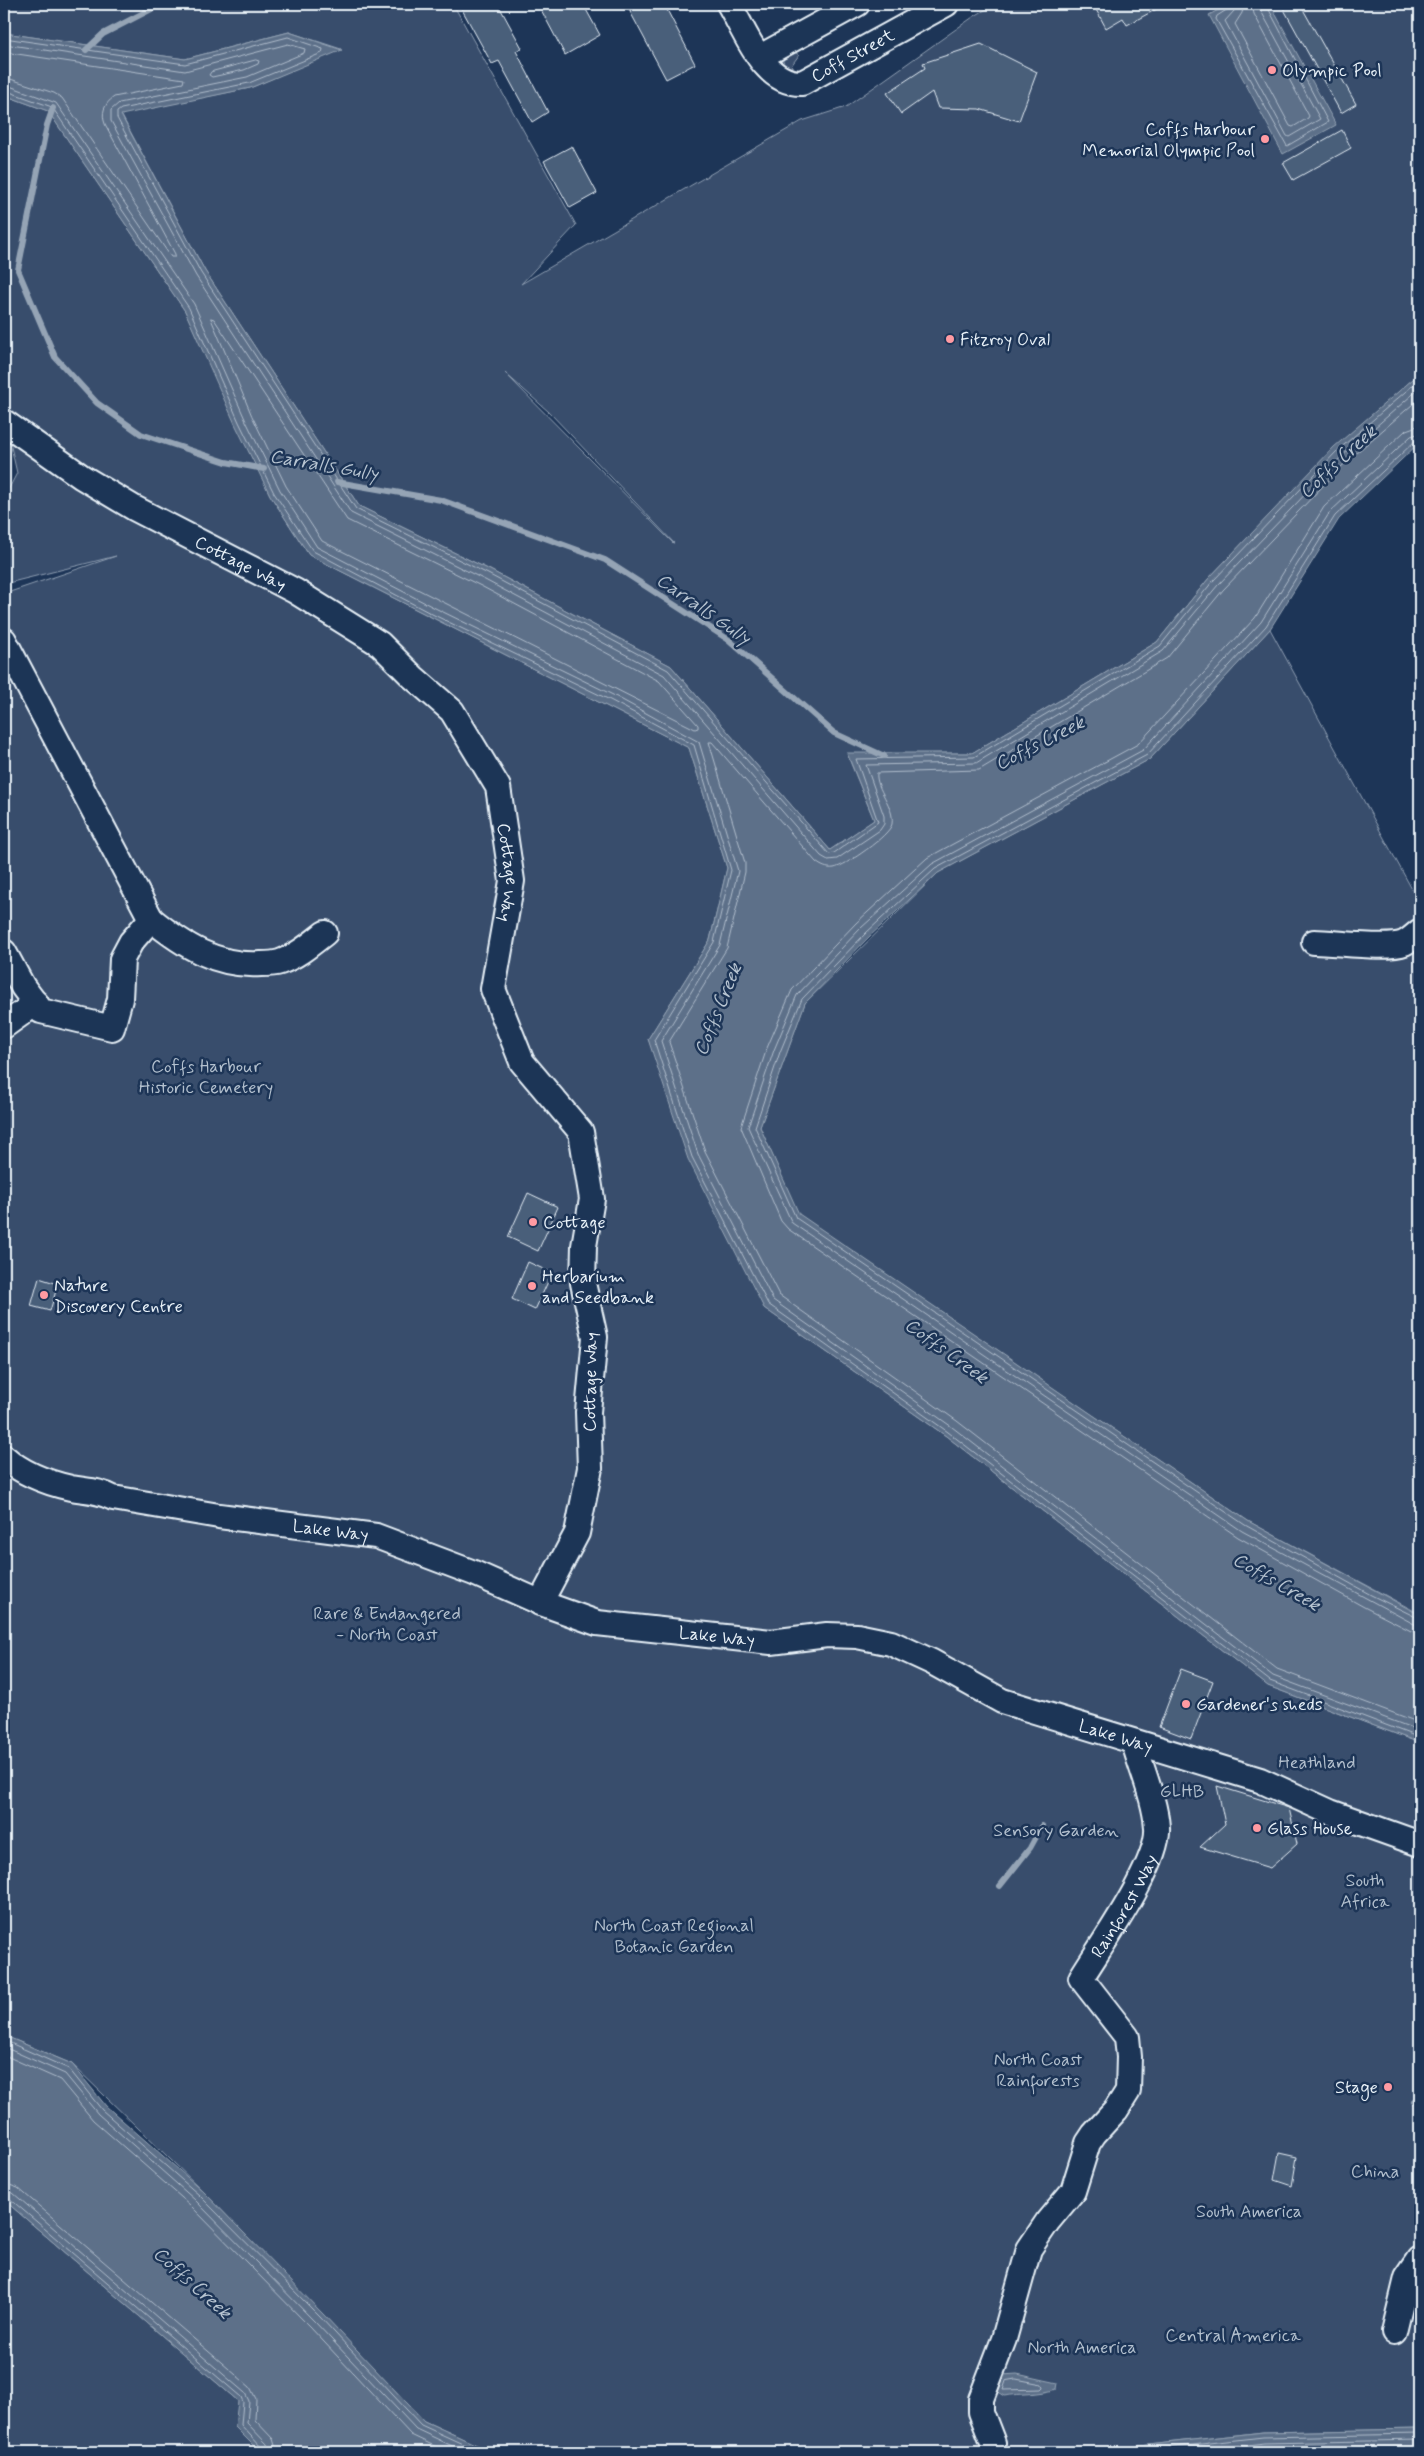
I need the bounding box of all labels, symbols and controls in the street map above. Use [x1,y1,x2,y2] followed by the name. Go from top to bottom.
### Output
[807,23,899,89] street label: Coff Street
[1282,59,1382,83] place label: Olympic Pool
[1266,64,1278,76] marker: Olympic Pool
[1082,118,1256,163] place label: Coffs Harbour Memorial Olympic Pool
[1259,133,1271,145] marker: Coffs Harbour Memorial Olympic Pool
[960,328,1050,352] place label: Fitzroy Oval
[944,333,956,345] marker: Fitzroy Oval
[1294,419,1383,504] water label: Coffs Creek
[268,444,382,488] water label: Carralls Gully
[190,530,290,597] street label: Cottage Way
[651,568,757,652] water label: Carralls Gully
[991,710,1090,777] water label: Coffs Creek
[491,821,523,924] street label: Cottage Way
[689,959,749,1059] water label: Coffs Creek
[139,1055,273,1100] park label: Coffs Harbour Historic Cemetery
[543,1211,606,1235] place label: Cottage
[527,1216,539,1228] marker: Cottage
[542,1265,654,1310] place label: Herbarium and Seedbank
[54,1274,183,1319] place label: Nature Discovery Centre
[526,1280,538,1292] marker: Herbarium and Seedbank
[38,1289,50,1301] marker: Nature Discovery Centre
[899,1313,994,1391] water label: Coffs Creek
[578,1332,604,1432] street label: Cottage Way
[291,1514,370,1548] street label: Lake Way
[1228,1547,1326,1618] water label: Coffs Creek
[313,1602,461,1647] park label: Rare & Endangered - North Coast
[678,1621,756,1653] street label: Lake Way
[1196,1693,1323,1717] place label: Gardener's sheds
[1180,1698,1192,1710] marker: Gardener's sheds
[1076,1714,1156,1760] street label: Lake Way
[1278,1751,1356,1775] park label: Heathland
[1160,1780,1204,1804] park label: GLHB
[1267,1817,1352,1841] place label: Glass House
[993,1819,1119,1843] park label: Sensory Garden
[1251,1822,1263,1834] marker: Glass House
[1086,1851,1164,1963] street label: Rainforest Way
[1340,1869,1390,1914] park label: South Africa
[594,1914,754,1959] park label: North Coast Regional Botanic Garden
[994,2048,1083,2095] park label: North Coast Rainforests
[1335,2076,1378,2101] place label: Stage
[1382,2081,1394,2093] marker: Stage
[1351,2160,1399,2184] park label: China
[1196,2200,1302,2224] park label: South America
[148,2241,237,2326] water label: Coffs Creek
[1165,2324,1301,2348] park label: Central America
[1028,2336,1136,2360] park label: North America

